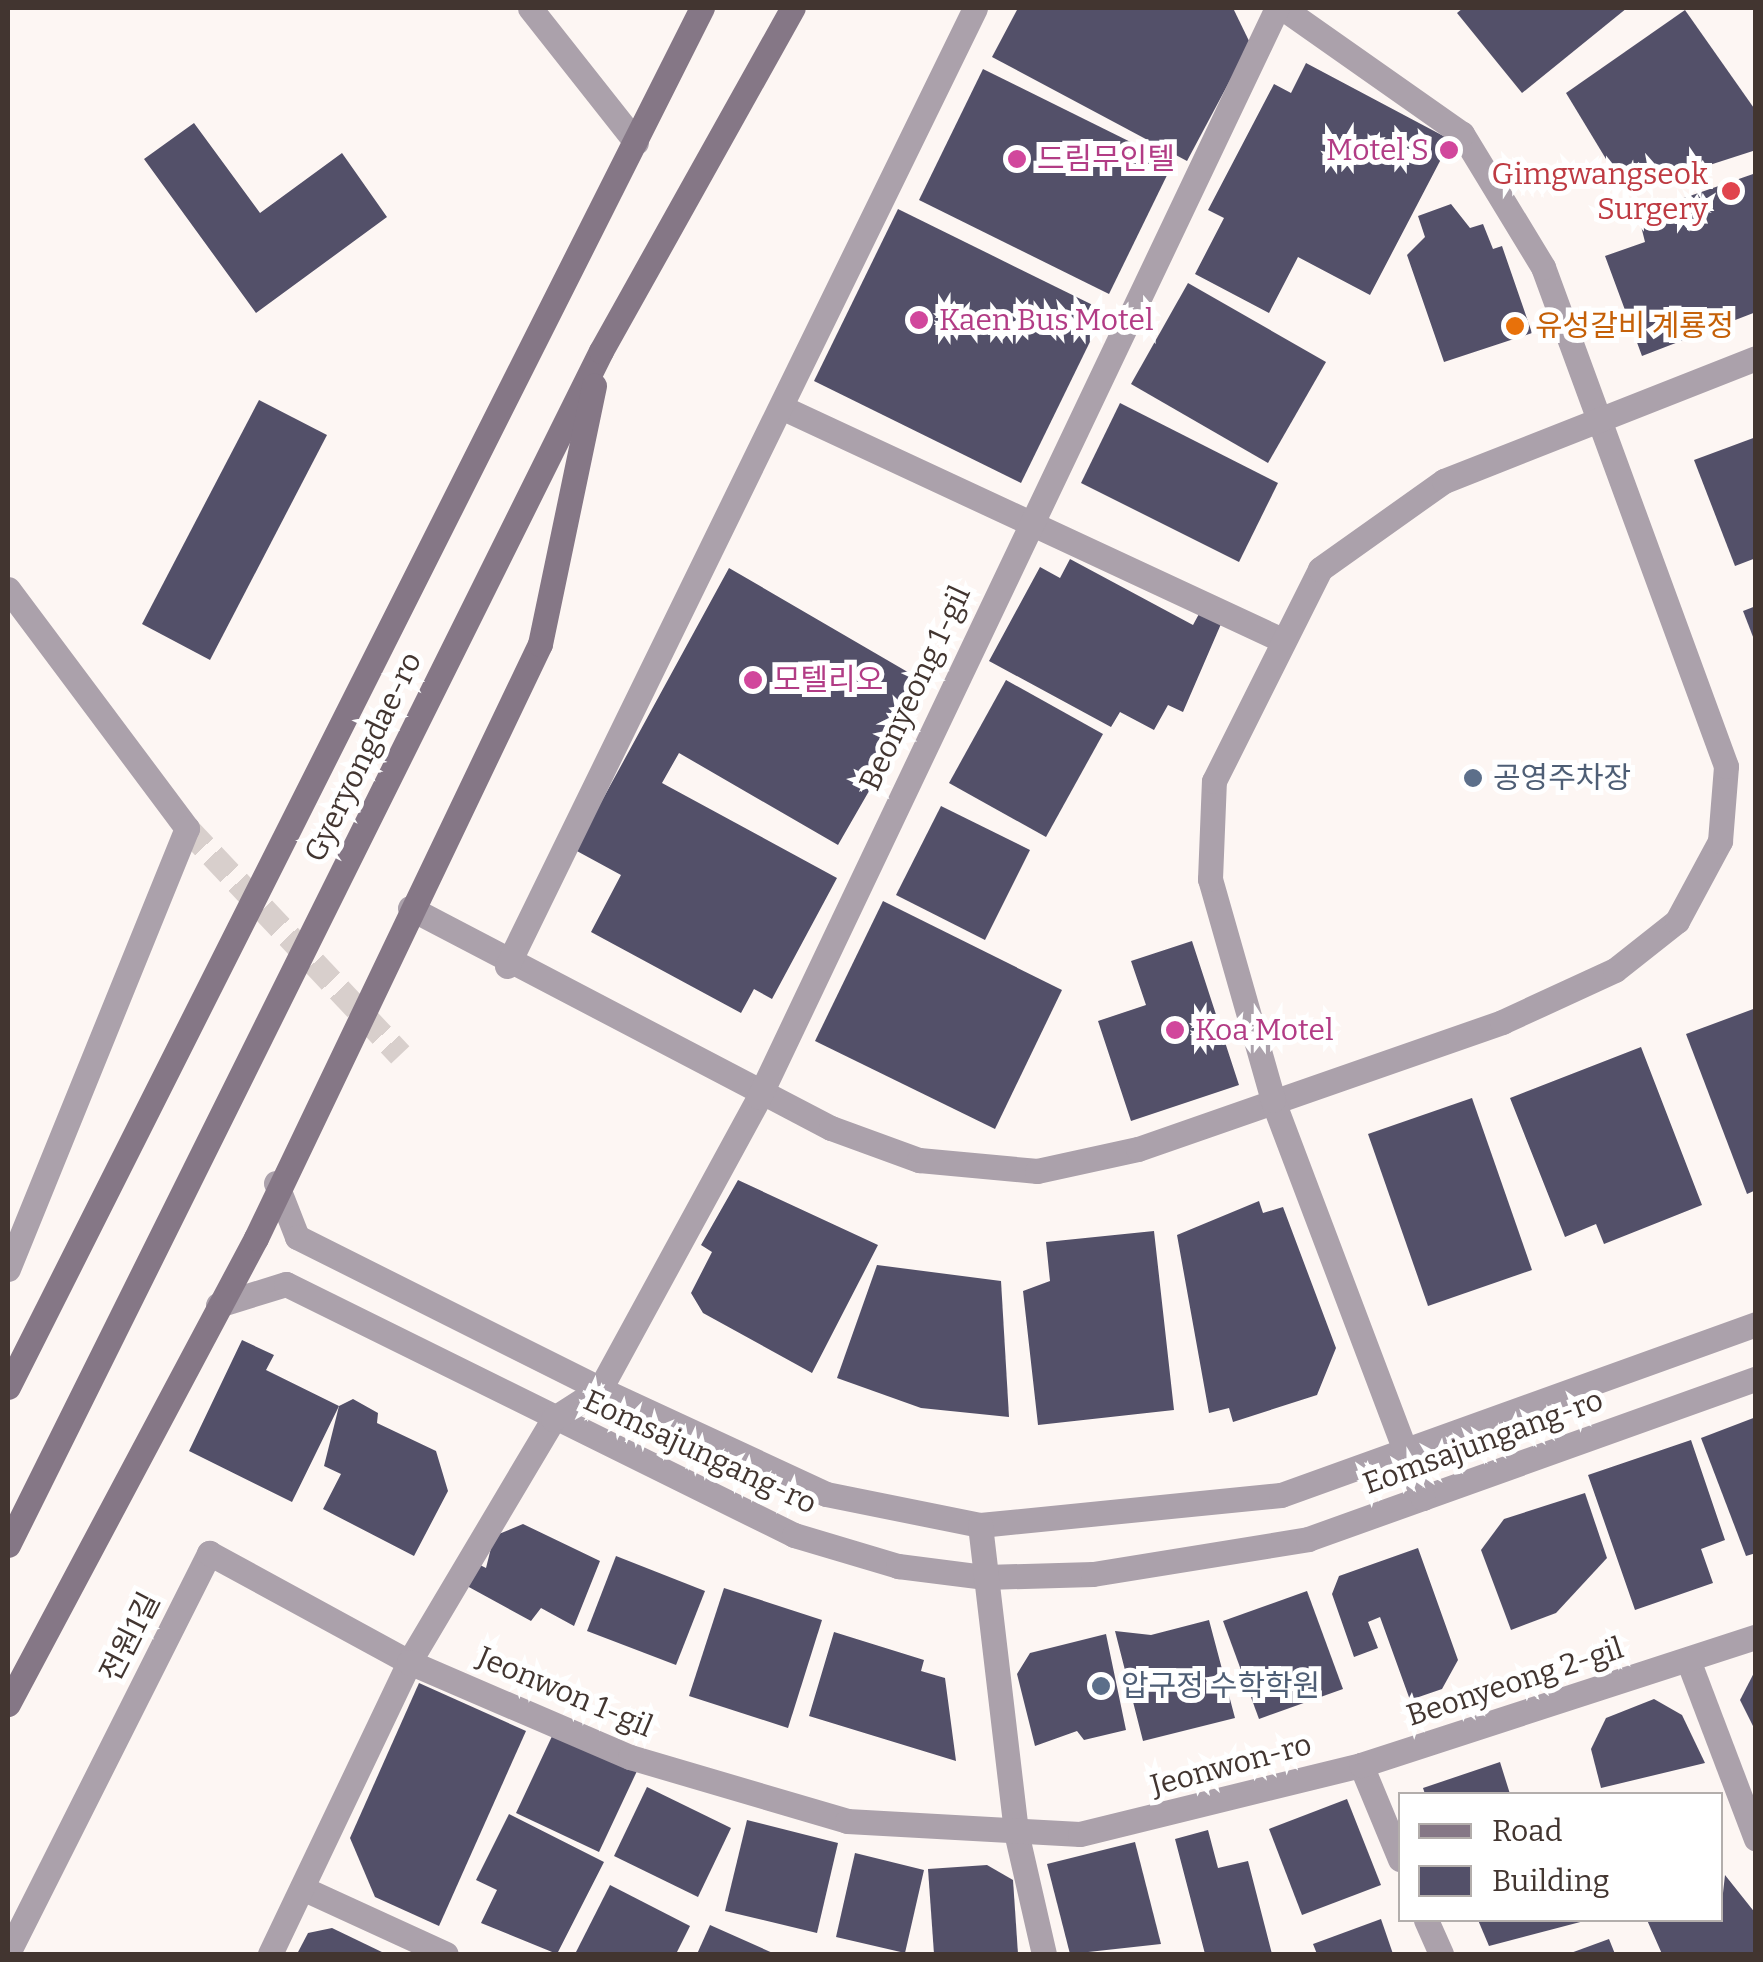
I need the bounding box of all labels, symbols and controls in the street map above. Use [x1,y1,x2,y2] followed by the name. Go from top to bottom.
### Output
[1326,132,1429,168] place label: Motel S
[1438,139,1460,161] marker: Motel S
[1037,141,1175,177] place label: 드림무인텔
[1006,148,1028,170] marker: 드림무인텔
[1492,156,1708,226] place label: Gimgwangseok Surgery
[1718,178,1744,204] marker: Gimgwangseok Surgery
[939,302,1154,338] place label: Kaen Bus Motel
[1535,308,1734,344] place label: 유성갈비 계룡정
[908,309,930,331] marker: Kaen Bus Motel
[1504,315,1526,337] marker: 유성갈비 계룡정
[852,580,978,796] street label: Beonyeong 1-gil
[297,646,429,868] street label: Gyeryongdae-ro
[773,662,883,698] place label: 모텔리오
[742,669,764,691] marker: 모텔리오
[1493,760,1631,796] place label: 공영주차장
[1462,767,1484,789] marker: 공영주차장
[1195,1012,1334,1048] place label: Koa Motel
[1164,1019,1186,1041] marker: Koa Motel
[578,1382,822,1522] street label: Eomsajungang-ro
[1358,1382,1608,1502] street label: Eomsajungang-ro
[92,1587,168,1687] street label: 전원1길
[1402,1630,1628,1734] street label: Beonyeong 2-gil
[472,1639,658,1745] street label: Jeonwon 1-gil
[1121,1668,1320,1704] place label: 압구정 수학학원
[1090,1675,1112,1697] marker: 압구정 수학학원
[1147,1726,1315,1804] street label: Jeonwon-ro
[1398,1792,1723,1922] legend
[1492,1813,1563,1849] text: Road
[1492,1863,1610,1899] text: Building

